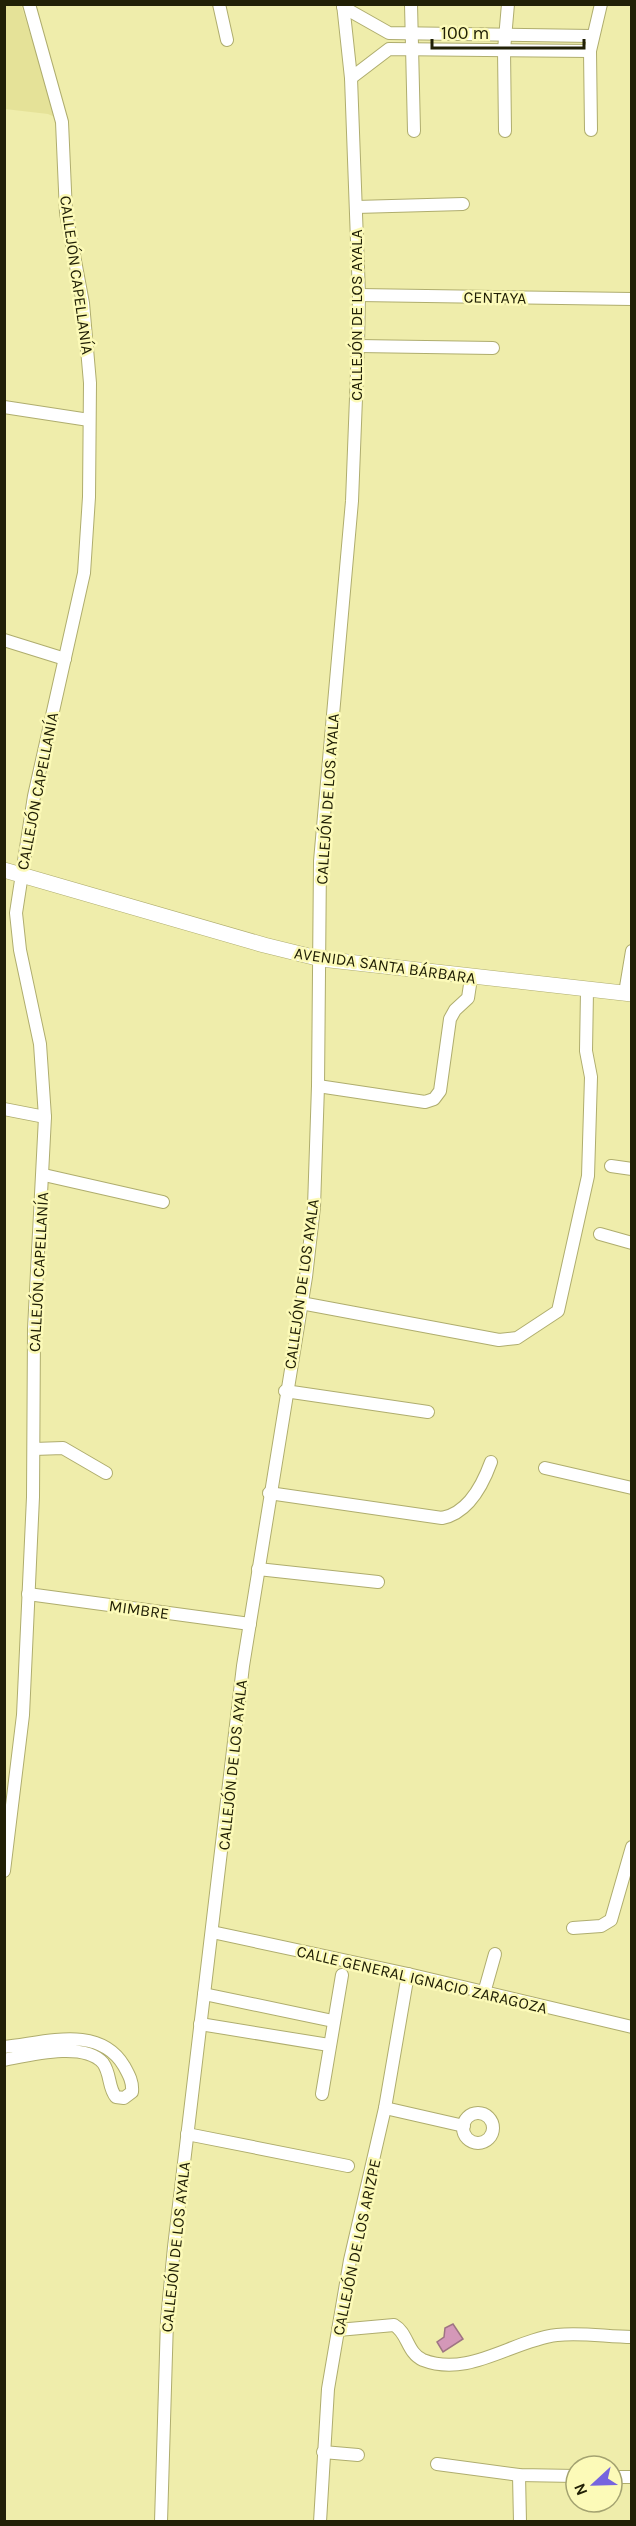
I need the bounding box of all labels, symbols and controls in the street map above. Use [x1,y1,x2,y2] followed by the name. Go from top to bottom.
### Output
[432,12,584,50] scale bar
[441,22,489,44] text: 100 m
[56,194,97,356] street label: CALLEJÓN CAPELLANÍA
[347,229,366,401] street label: CALLEJÓN DE LOS AYALA
[463,287,527,308] street label: CENTAYA
[13,711,62,871] street label: CALLEJÓN CAPELLANÍA
[312,713,343,885] street label: CALLEJÓN DE LOS AYALA
[293,943,477,988] street label: AVENIDA SANTA BÁRBARA
[25,1192,52,1352] street label: CALLEJÓN CAPELLANÍA
[280,1198,323,1370] street label: CALLEJÓN DE LOS AYALA
[108,1596,170,1623] street label: MIMBRE
[214,1679,251,1851] street label: CALLEJÓN DE LOS AYALA
[295,1941,549,2018] street label: CALLE GENERAL IGNACIO ZARAGOZA
[328,2157,384,2337] street label: CALLEJÓN DE LOS ARIZPE
[157,2161,194,2333] street label: CALLEJÓN DE LOS AYALA
[564,2454,624,2514] north arrow
[570,2481,592,2498] text: N

